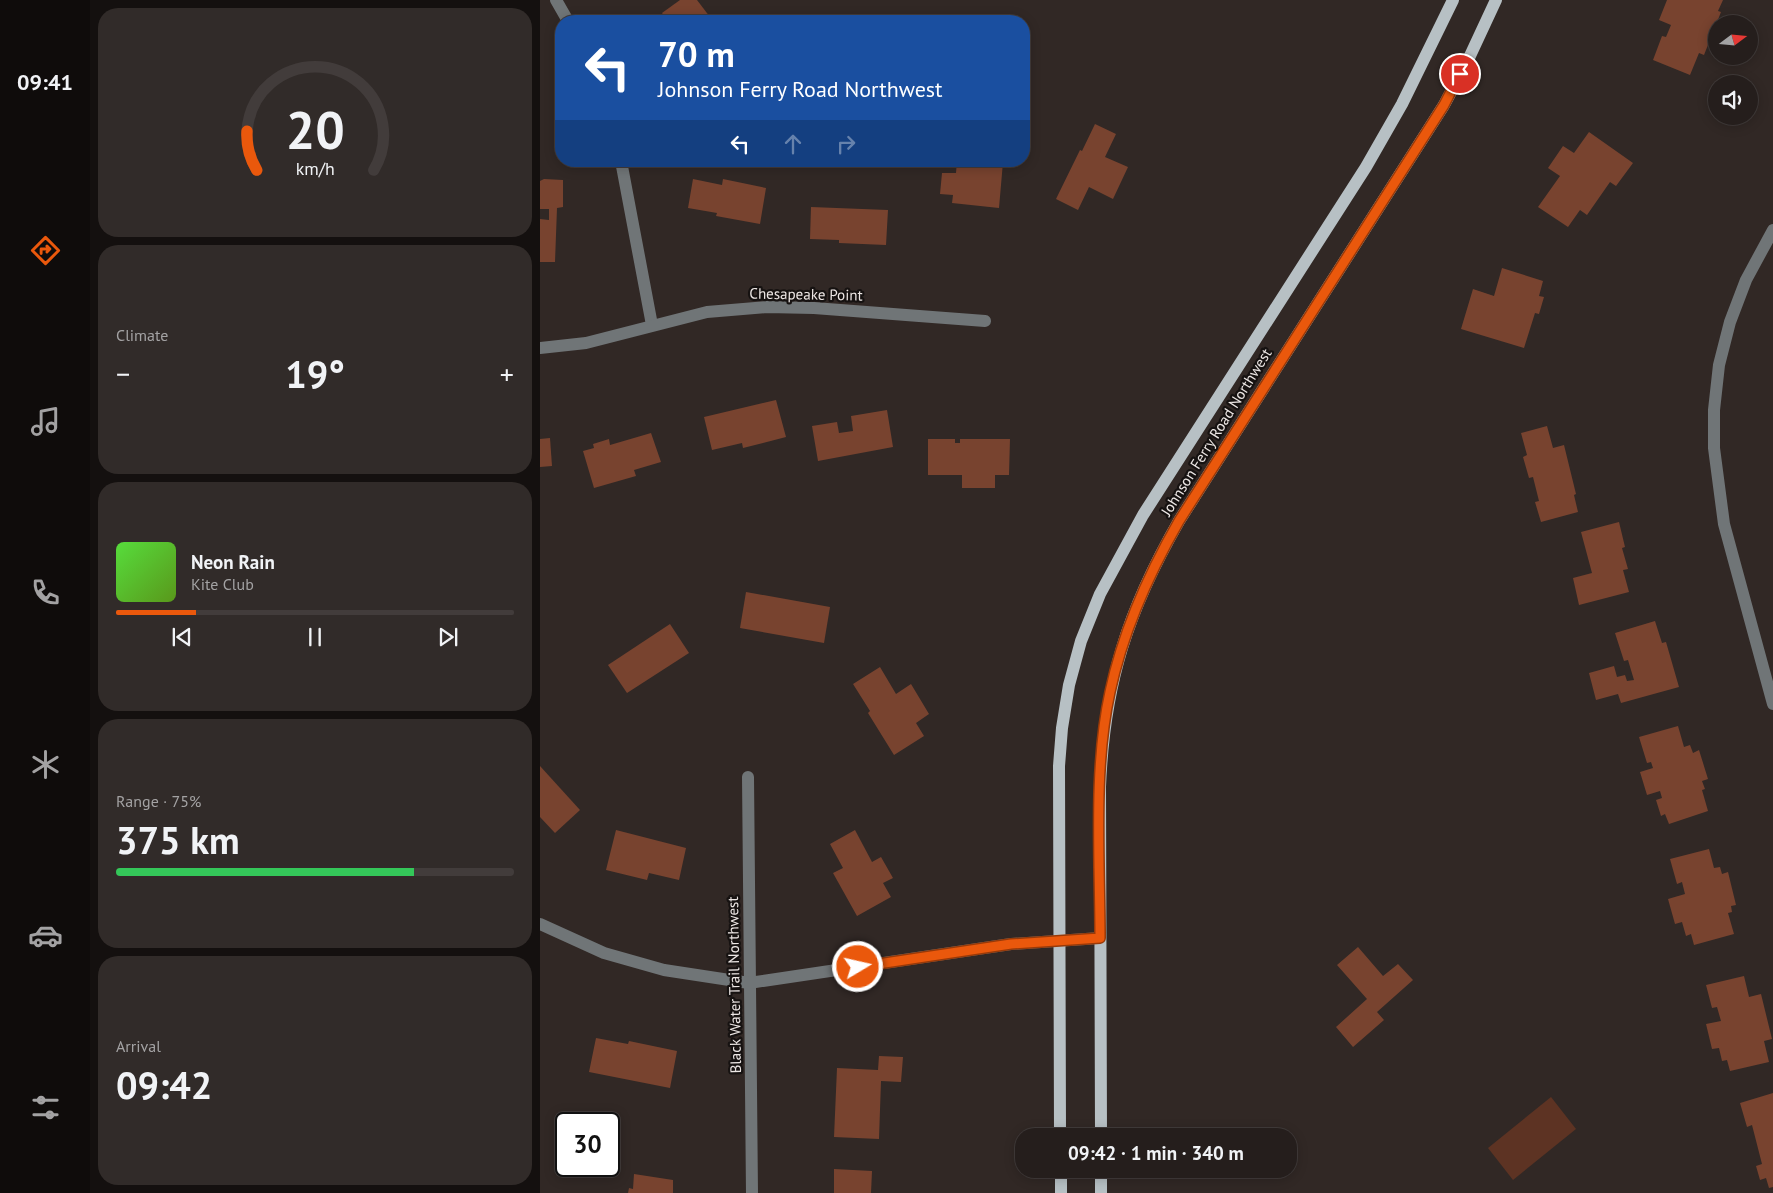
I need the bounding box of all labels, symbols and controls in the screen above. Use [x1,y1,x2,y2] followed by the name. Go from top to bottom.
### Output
[1708,15,1758,65] north arrow
[1708,15,1758,125] map controls
[658,31,735,77] text: 70 m
[575,35,640,100] icon: left
[1439,53,1481,95] pin
[1446,60,1474,88] icon: arrive
[17,68,73,96] text: 09:41
[658,75,943,103] text: Johnson Ferry Road Northwest
[1708,75,1758,125] button: sound
[286,96,344,163] text: 20
[726,130,754,158] icon: left
[779,130,807,158] icon: ahead
[832,130,860,158] icon: right
[295,157,335,180] text: km/h
[28,233,63,268] icon: directions
[749,284,863,304] street label: Chesapeake Point
[116,325,168,345] text: Climate
[1156,345,1275,520] street label: Johnson Ferry Road Northwest
[285,349,345,398] text: 19°
[116,355,130,392] text: −
[500,355,514,392] text: +
[28,404,63,439] icon: music
[191,550,275,574] text: Neon Rain
[191,574,254,594] text: Kite Club
[28,575,63,610] icon: phone
[168,623,196,651] icon: previous
[301,623,329,651] icon: pause
[434,623,462,651] icon: next
[28,747,63,782] icon: climate
[116,791,201,811] text: Range · 75%
[116,815,240,864] text: 375 km
[723,896,745,1074] street label: Black Water Trail Northwest
[28,918,63,953] icon: car
[831,940,883,992] position arrow
[116,1036,161,1056] text: Arrival
[116,1060,212,1109] text: 09:42
[28,1090,63,1125] icon: filters
[555,1112,620,1177] speed limit sign: 30
[1068,1141,1244,1165] text: 09:42 · 1 min · 340 m

